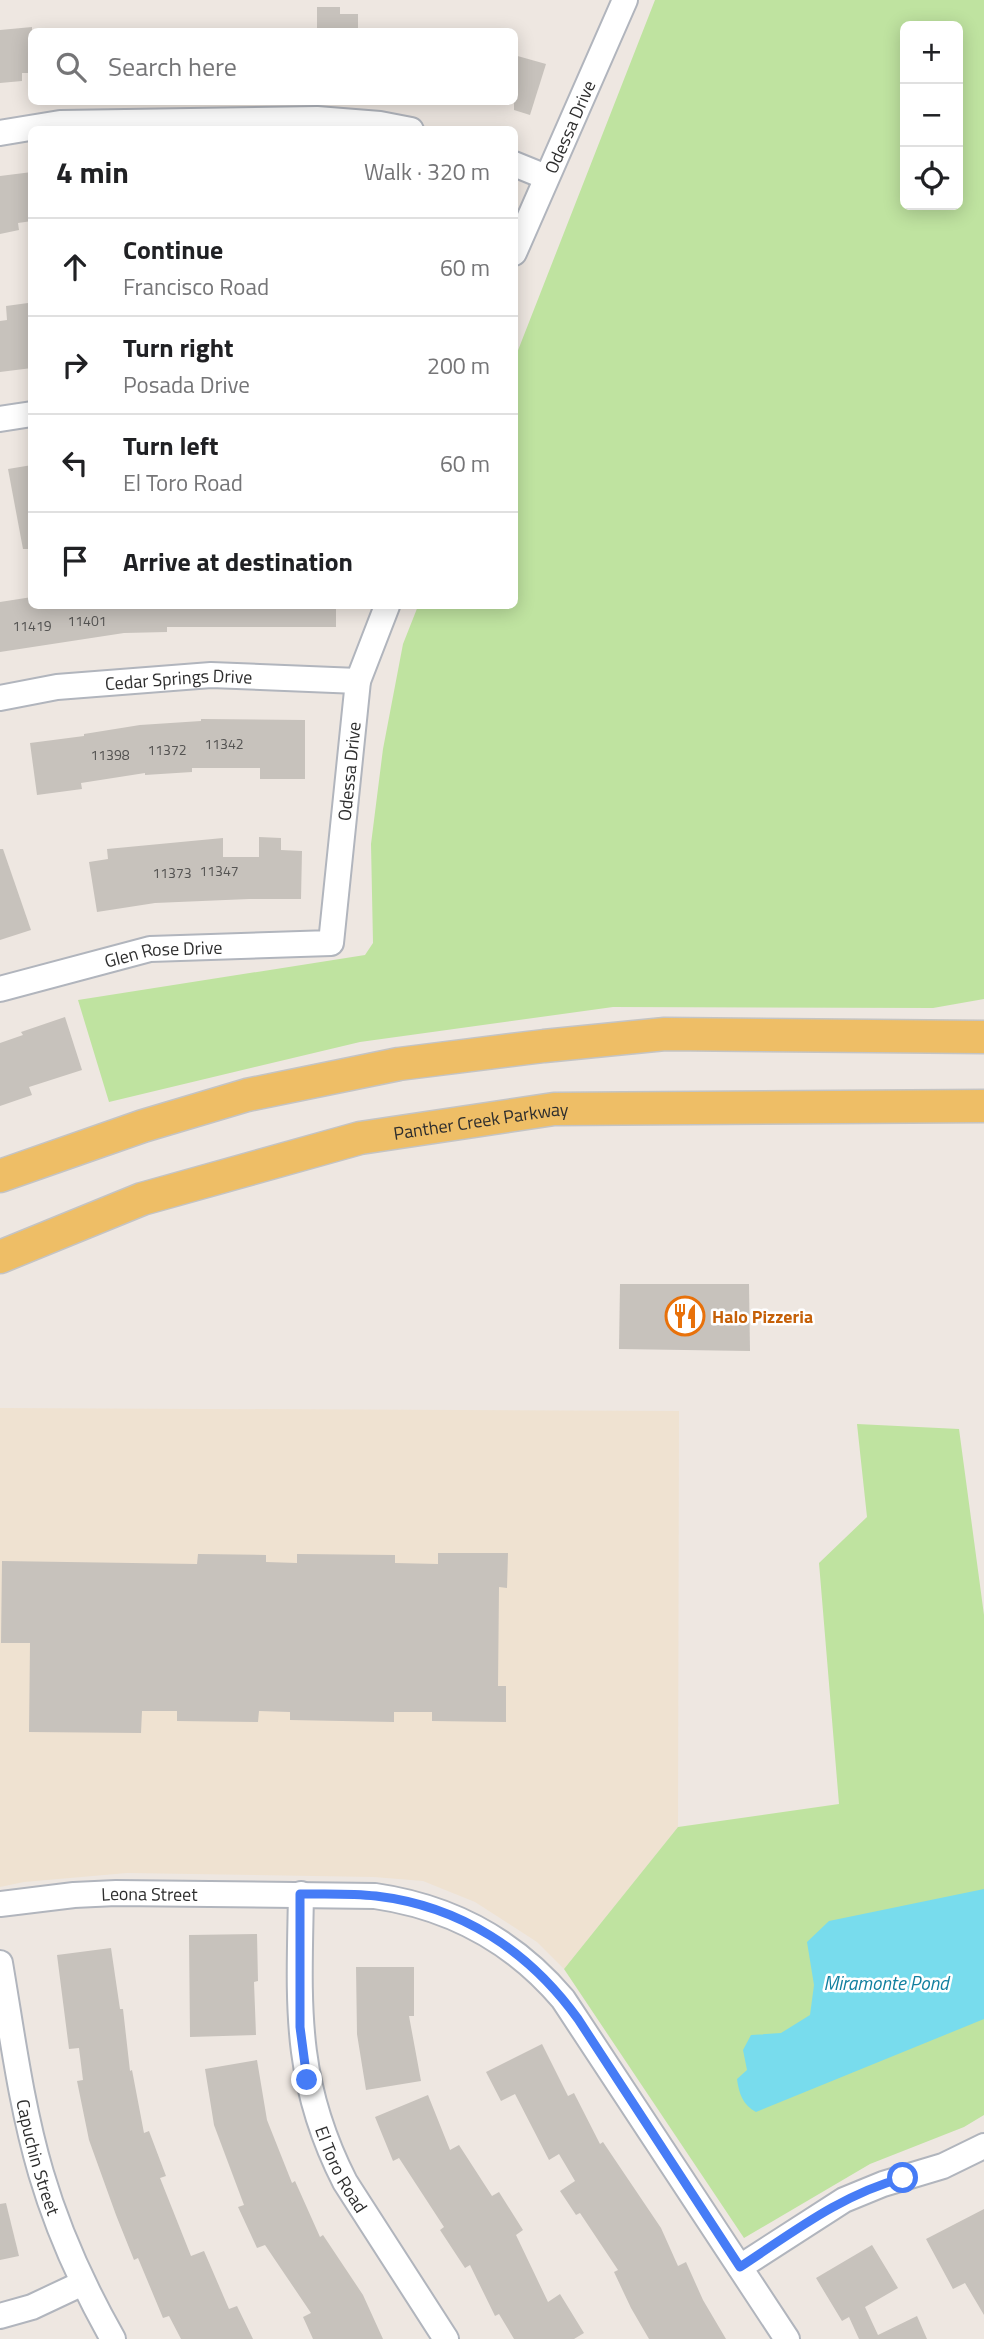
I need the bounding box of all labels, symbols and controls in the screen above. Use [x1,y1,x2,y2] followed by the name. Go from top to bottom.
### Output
[900,21,963,210] map controls
[900,21,963,84] button: +
[28,28,518,105] search box
[108,47,237,86] text: Search here
[52,48,90,86] icon: search
[537,76,602,178] street label: Odessa Drive
[900,84,963,147] button: −
[900,147,963,210] button: locate
[56,149,129,195] text: 4 min
[364,154,490,189] text: Walk · 320 m
[123,230,223,269] text: Continue
[56,248,94,286] icon: ahead
[440,250,490,285] text: 60 m
[123,269,269,304] text: Francisco Road
[123,328,234,367] text: Turn right
[56,346,94,384] icon: right
[427,348,490,383] text: 200 m
[123,367,250,402] text: Posada Drive
[123,426,218,465] text: Turn left
[56,444,94,482] icon: left
[440,446,490,481] text: 60 m
[123,465,243,500] text: El Toro Road
[56,542,94,580] icon: arrive
[123,542,353,581] text: Arrive at destination
[67,610,107,631] house number: 11401
[12,615,52,636] house number: 11419
[104,661,253,697] street label: Cedar Springs Drive
[330,720,367,822] street label: Odessa Drive
[204,733,244,754] house number: 11342
[147,739,187,760] house number: 11372
[90,744,130,765] house number: 11398
[199,860,239,881] house number: 11347
[152,862,192,883] house number: 11373
[101,933,223,974] street label: Glen Rose Drive
[391,1095,569,1146] street label: Panther Creek Parkway
[664,1295,706,1337] restaurant icon: Halo Pizzeria
[712,1303,813,1330] place label: Halo Pizzeria
[101,1879,198,1907] street label: Leona Street
[823,1968,951,1997] water label: Miramonte Pond
[291,2064,322,2095] route end
[10,2097,68,2220] street label: Capuchin Street
[309,2122,375,2218] street label: El Toro Road
[887,2162,918,2193] route start

